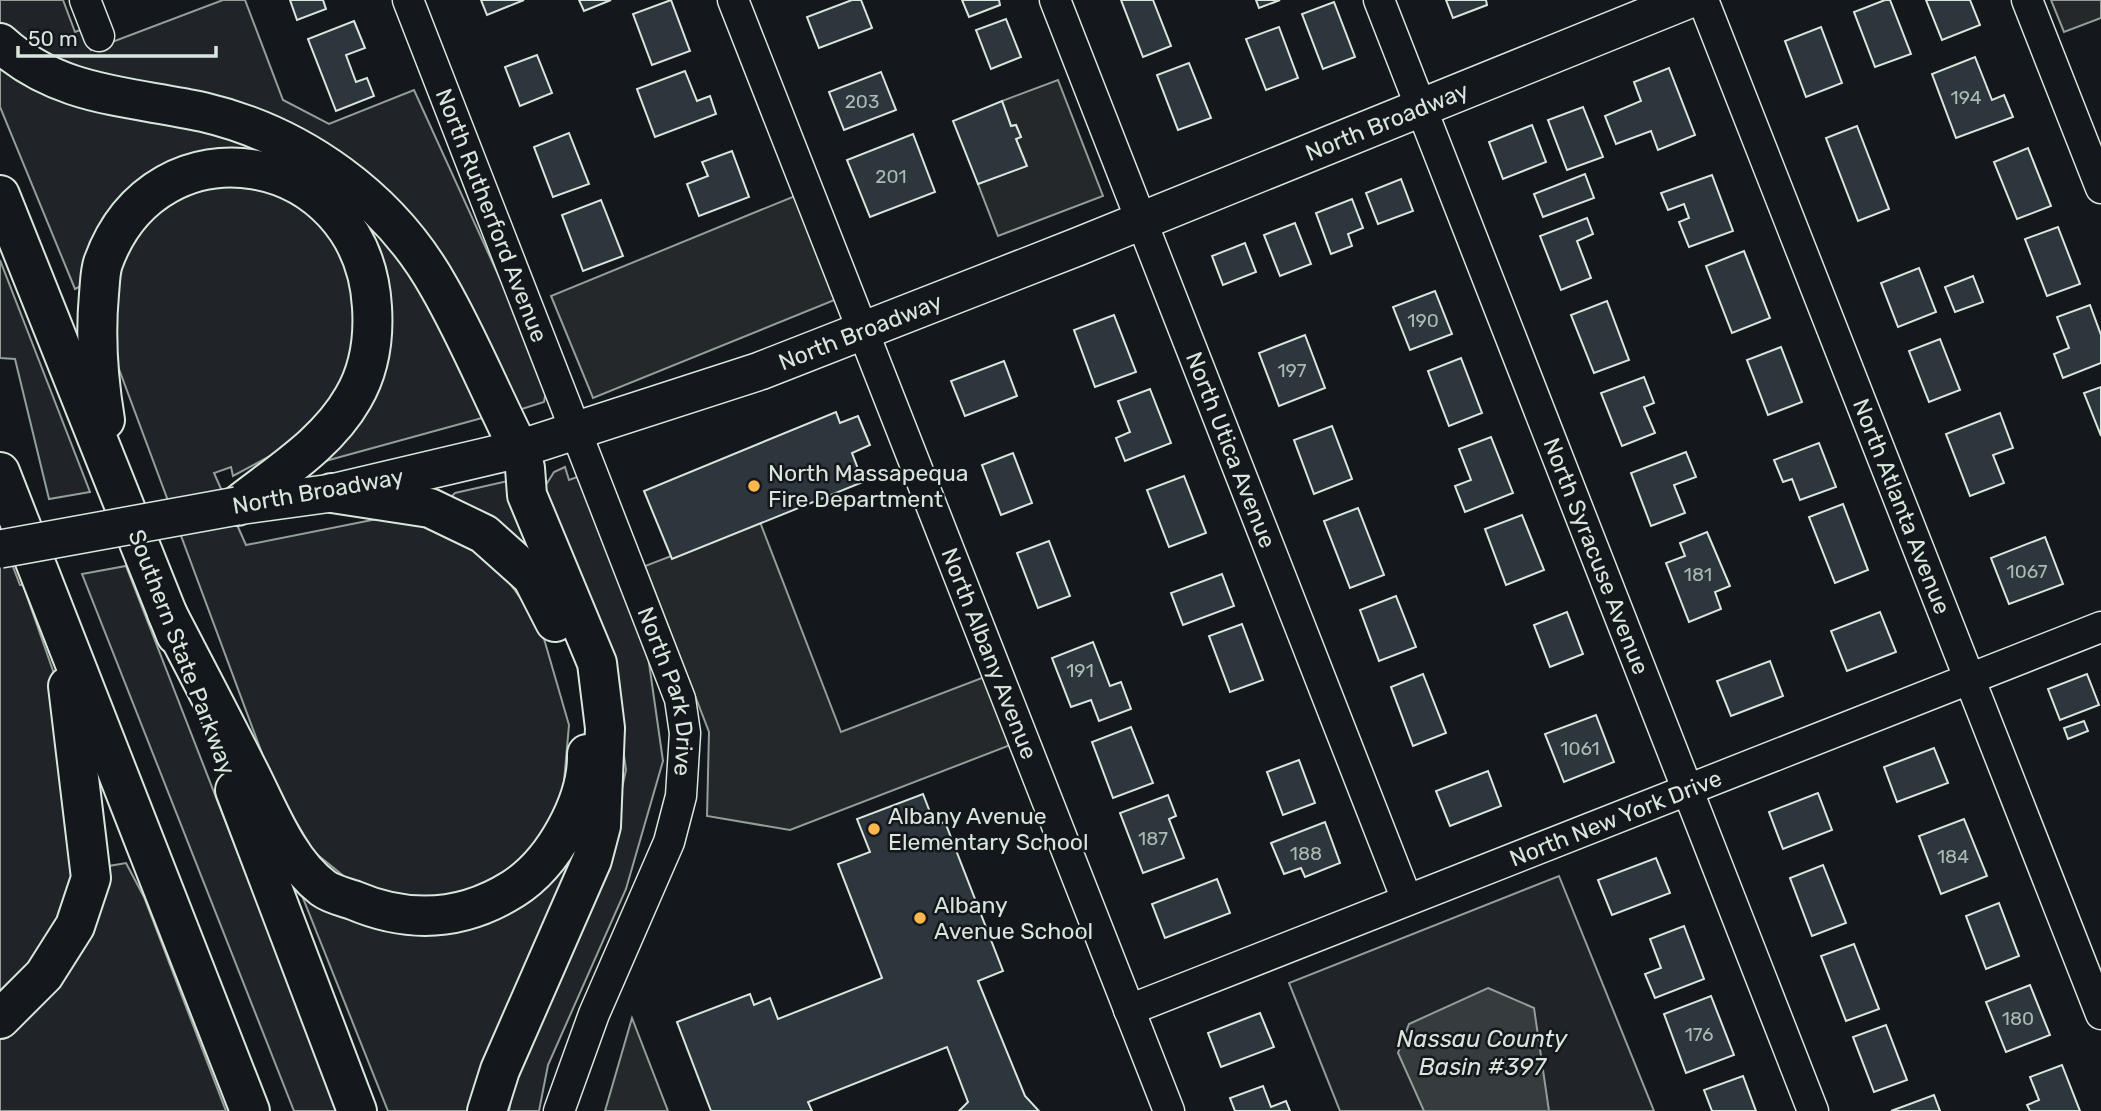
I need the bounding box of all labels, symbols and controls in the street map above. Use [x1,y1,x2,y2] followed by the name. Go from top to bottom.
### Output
[18,14,215,58] scale bar
[28,26,78,51] text: 50 m
[1301,76,1473,167] street label: North Broadway
[430,84,554,346] street label: North Rutherford Avenue
[1951,86,1982,109] house number: 194
[845,90,879,113] house number: 203
[875,165,907,188] house number: 201
[774,287,946,376] street label: North Broadway
[1407,309,1439,332] house number: 190
[1180,348,1282,552] street label: North Utica Avenue
[1277,359,1307,382] house number: 197
[1847,395,1957,618] street label: North Atlanta Avenue
[1537,434,1655,678] street label: North Syracuse Avenue
[768,459,969,513] place label: North Massapequa Fire Department
[230,462,406,520] street label: North Broadway
[746,478,762,494] marker: North Massapequa Fire Department
[122,526,242,779] street label: Southern State Parkway
[935,544,1044,763] street label: North Albany Avenue
[2007,560,2048,583] house number: 1067
[1684,563,1712,586] house number: 181
[632,603,699,777] street label: North Park Drive
[1066,659,1094,682] house number: 191
[1560,737,1600,760] house number: 1061
[1505,764,1726,873] street label: North New York Drive
[888,802,1089,856] place label: Albany Avenue Elementary School
[866,821,882,837] marker: Albany Avenue Elementary School
[1138,827,1168,850] house number: 187
[1290,842,1322,865] house number: 188
[1937,845,1969,868] house number: 184
[934,891,1093,945] place label: Albany Avenue School
[912,910,928,926] marker: Albany Avenue School
[2002,1007,2034,1030] house number: 180
[1685,1023,1713,1046] house number: 176
[1397,1025,1568,1081] water label: Nassau County Basin #397

